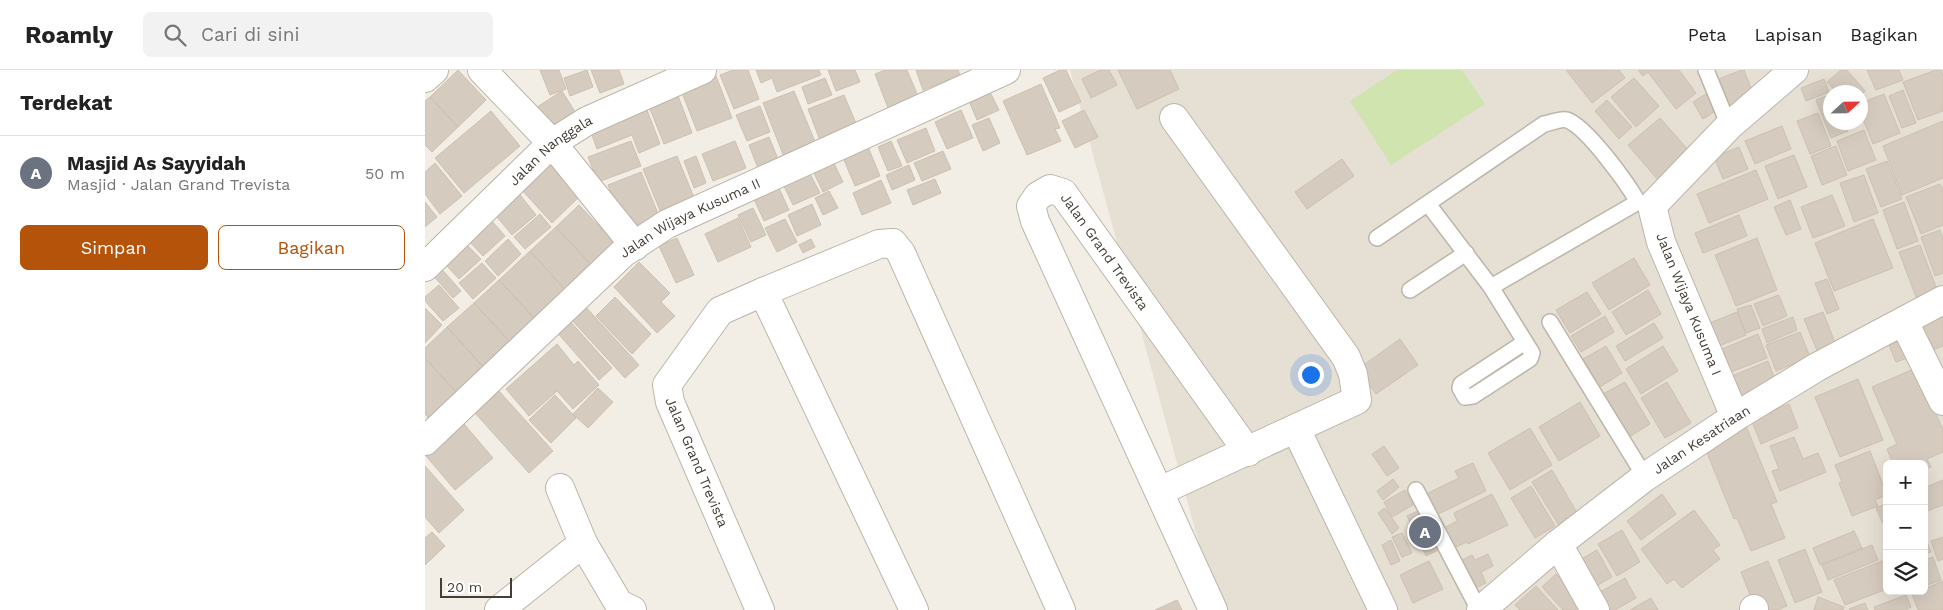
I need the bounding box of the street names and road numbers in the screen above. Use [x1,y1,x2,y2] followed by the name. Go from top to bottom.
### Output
[506,112,595,189] street label: Jalan Nanggala
[617,175,763,261] street label: Jalan Wijaya Kusuma II
[1058,190,1152,313] street label: Jalan Grand Trevista
[1653,230,1725,378] street label: Jalan Wijaya Kusuma I
[662,395,732,529] street label: Jalan Grand Trevista
[1650,402,1753,477] street label: Jalan Kesatriaan

